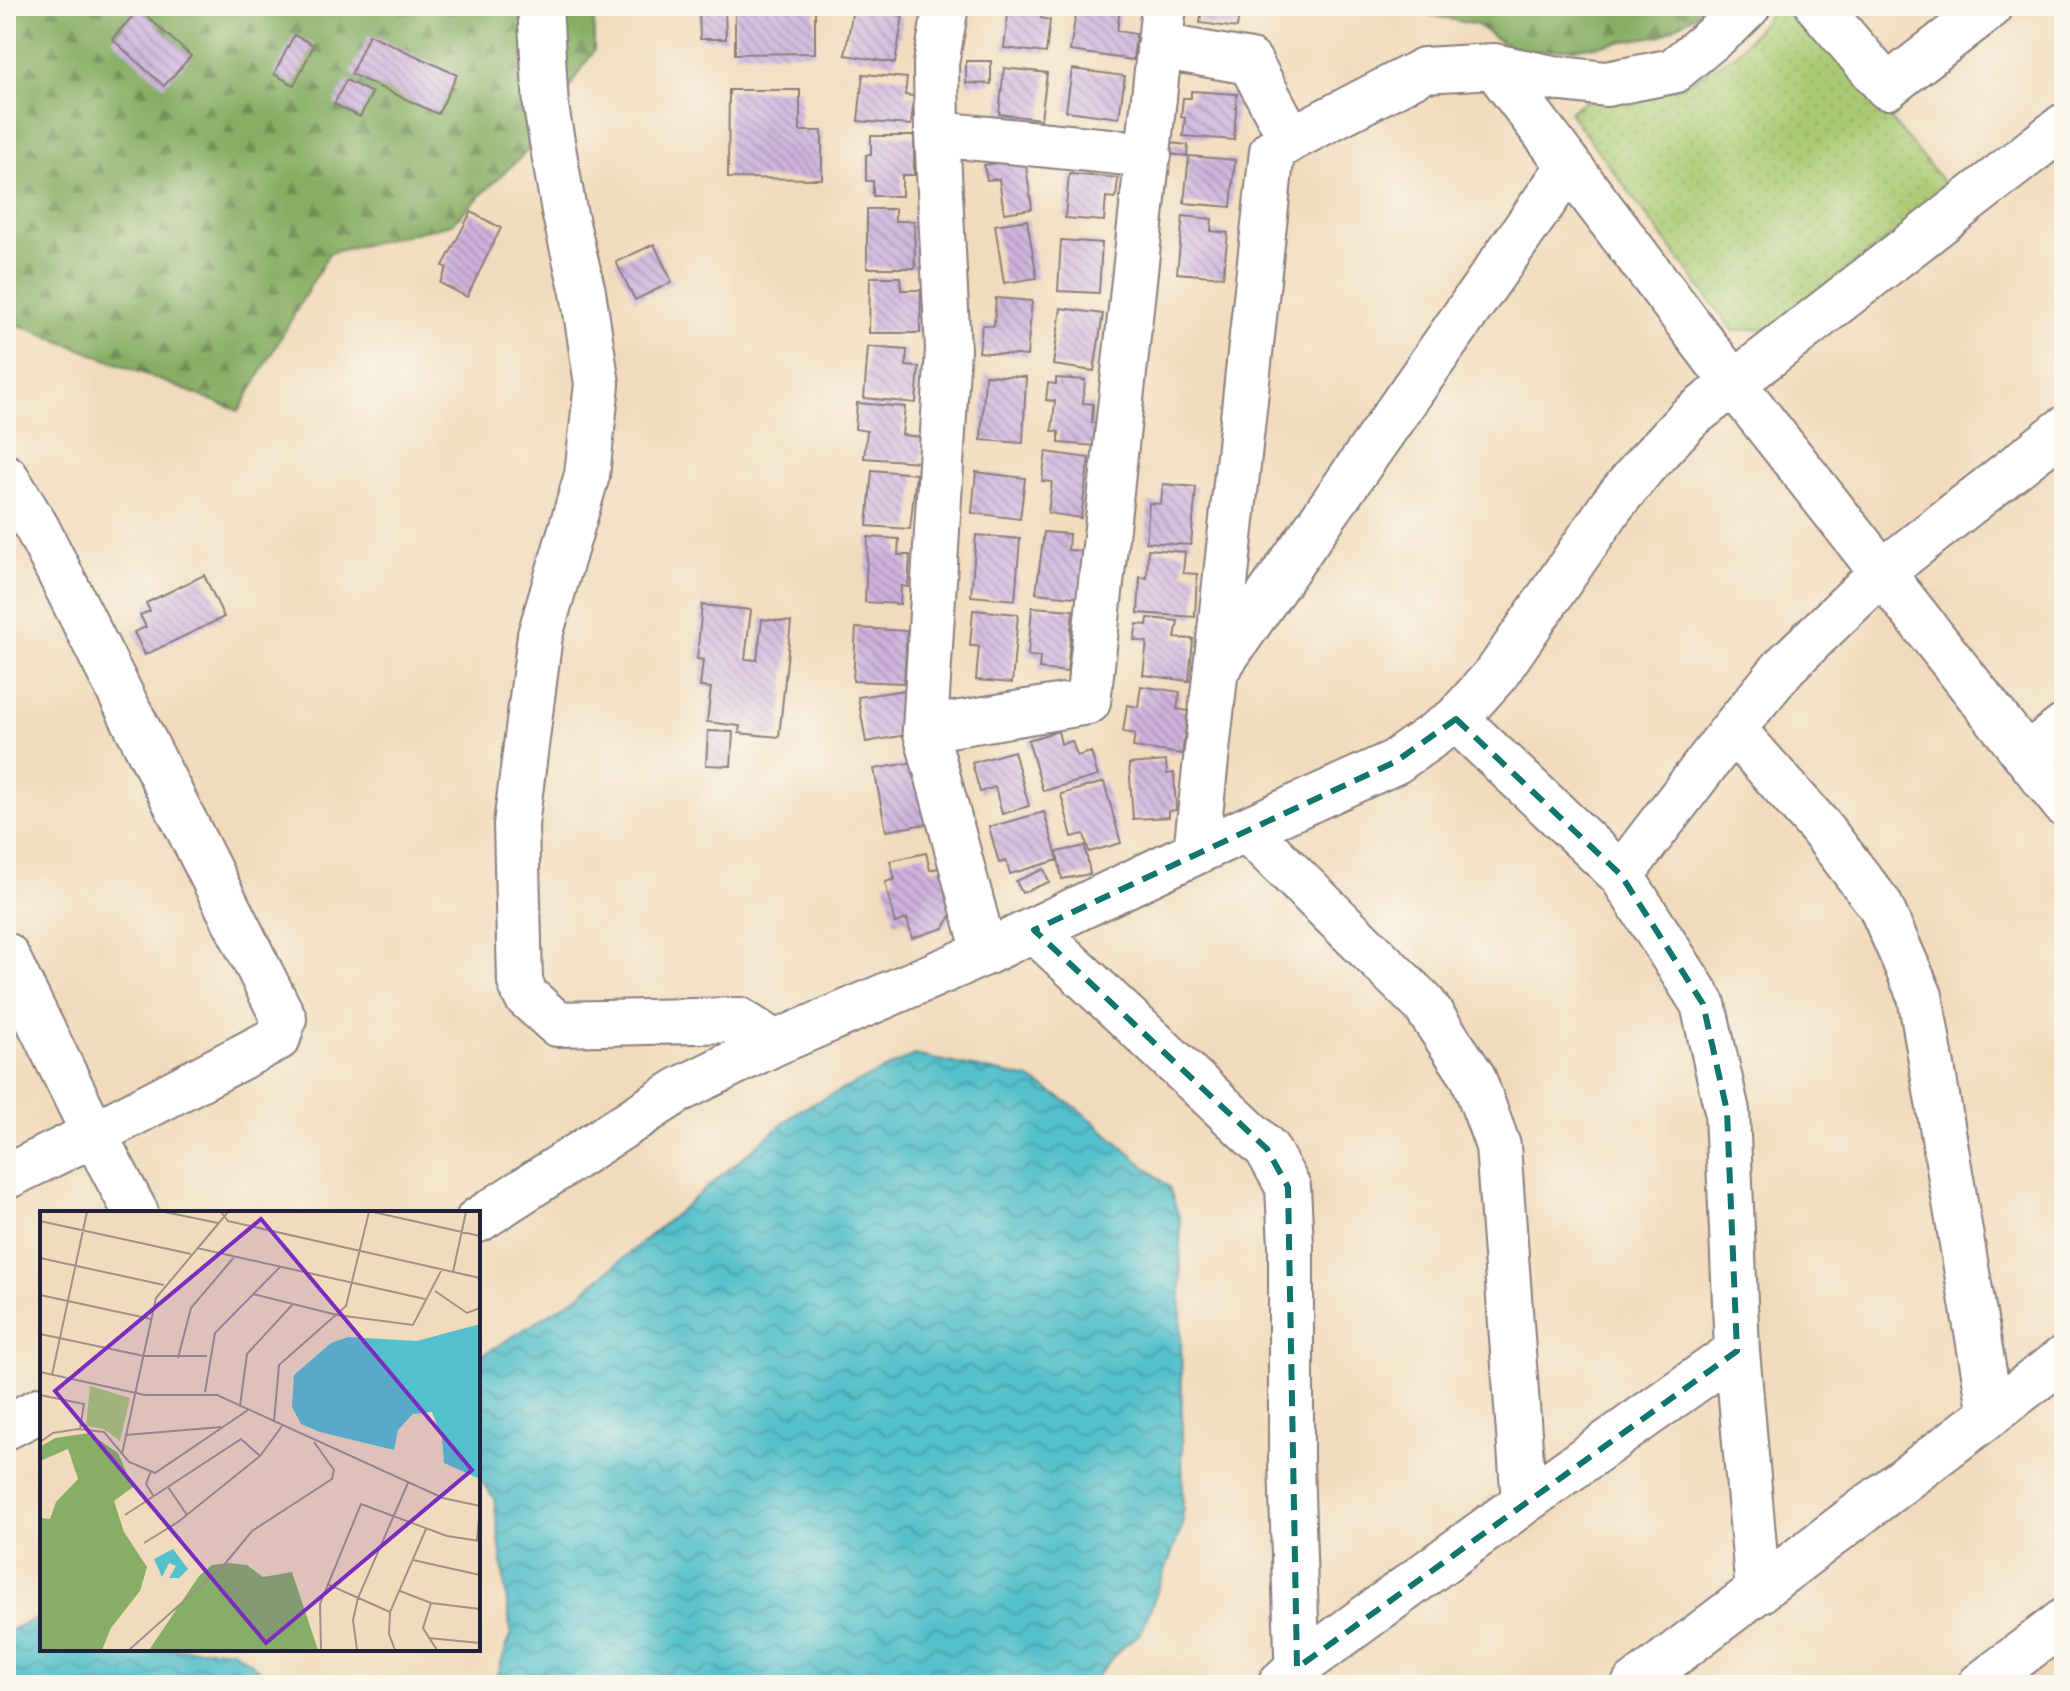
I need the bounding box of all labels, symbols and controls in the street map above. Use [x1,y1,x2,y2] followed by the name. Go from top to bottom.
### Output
[40,1211,480,1651] inset map

